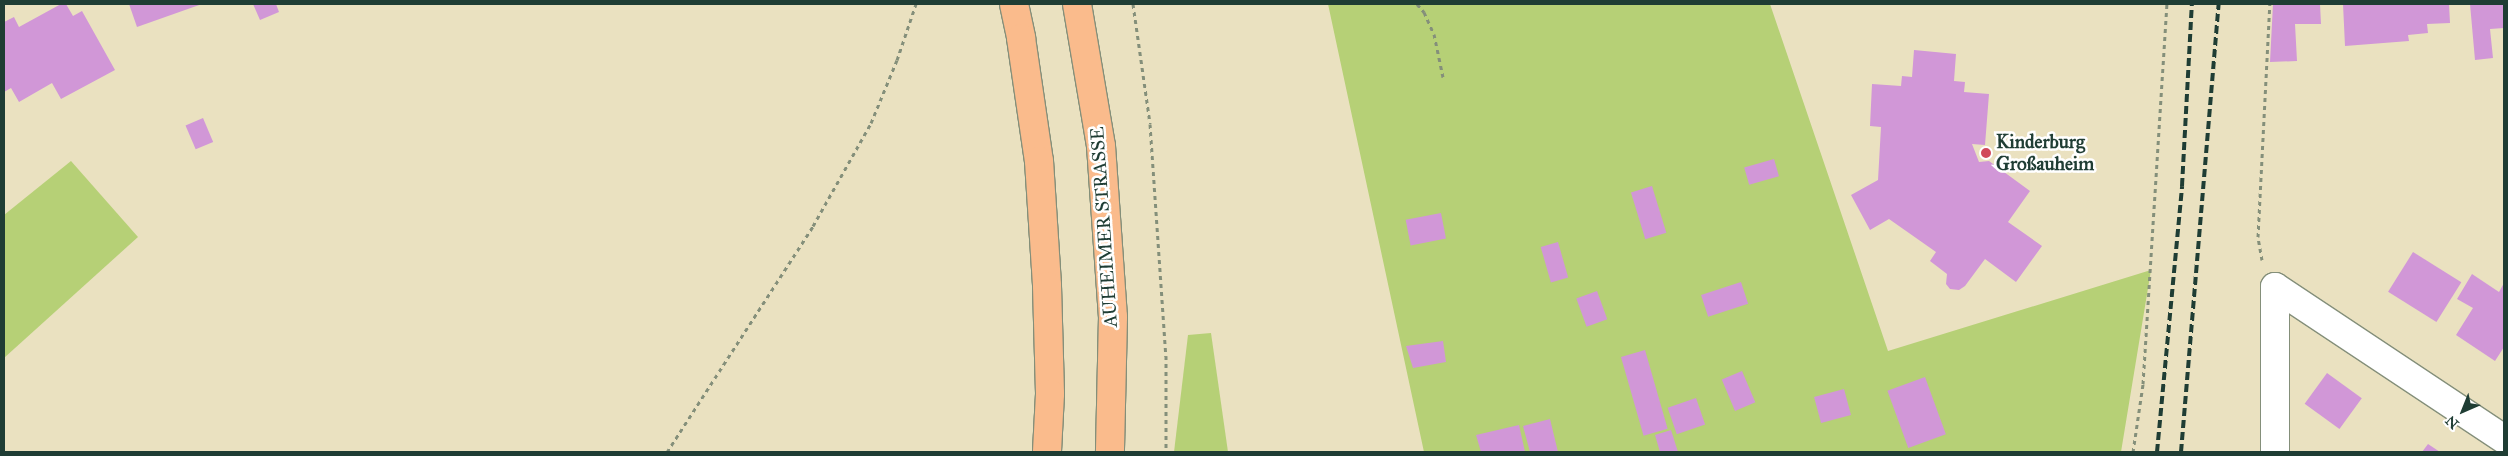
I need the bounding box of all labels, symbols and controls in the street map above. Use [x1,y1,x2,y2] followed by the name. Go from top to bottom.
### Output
[1086,126,1122,328] street label: AUHEIMER STRASSE
[1996,131,2094,175] place label: Kinderburg Großauheim
[1980,147,1992,159] marker: Kinderburg Großauheim
[2438,386,2488,436] north arrow
[2442,412,2462,432] text: N

